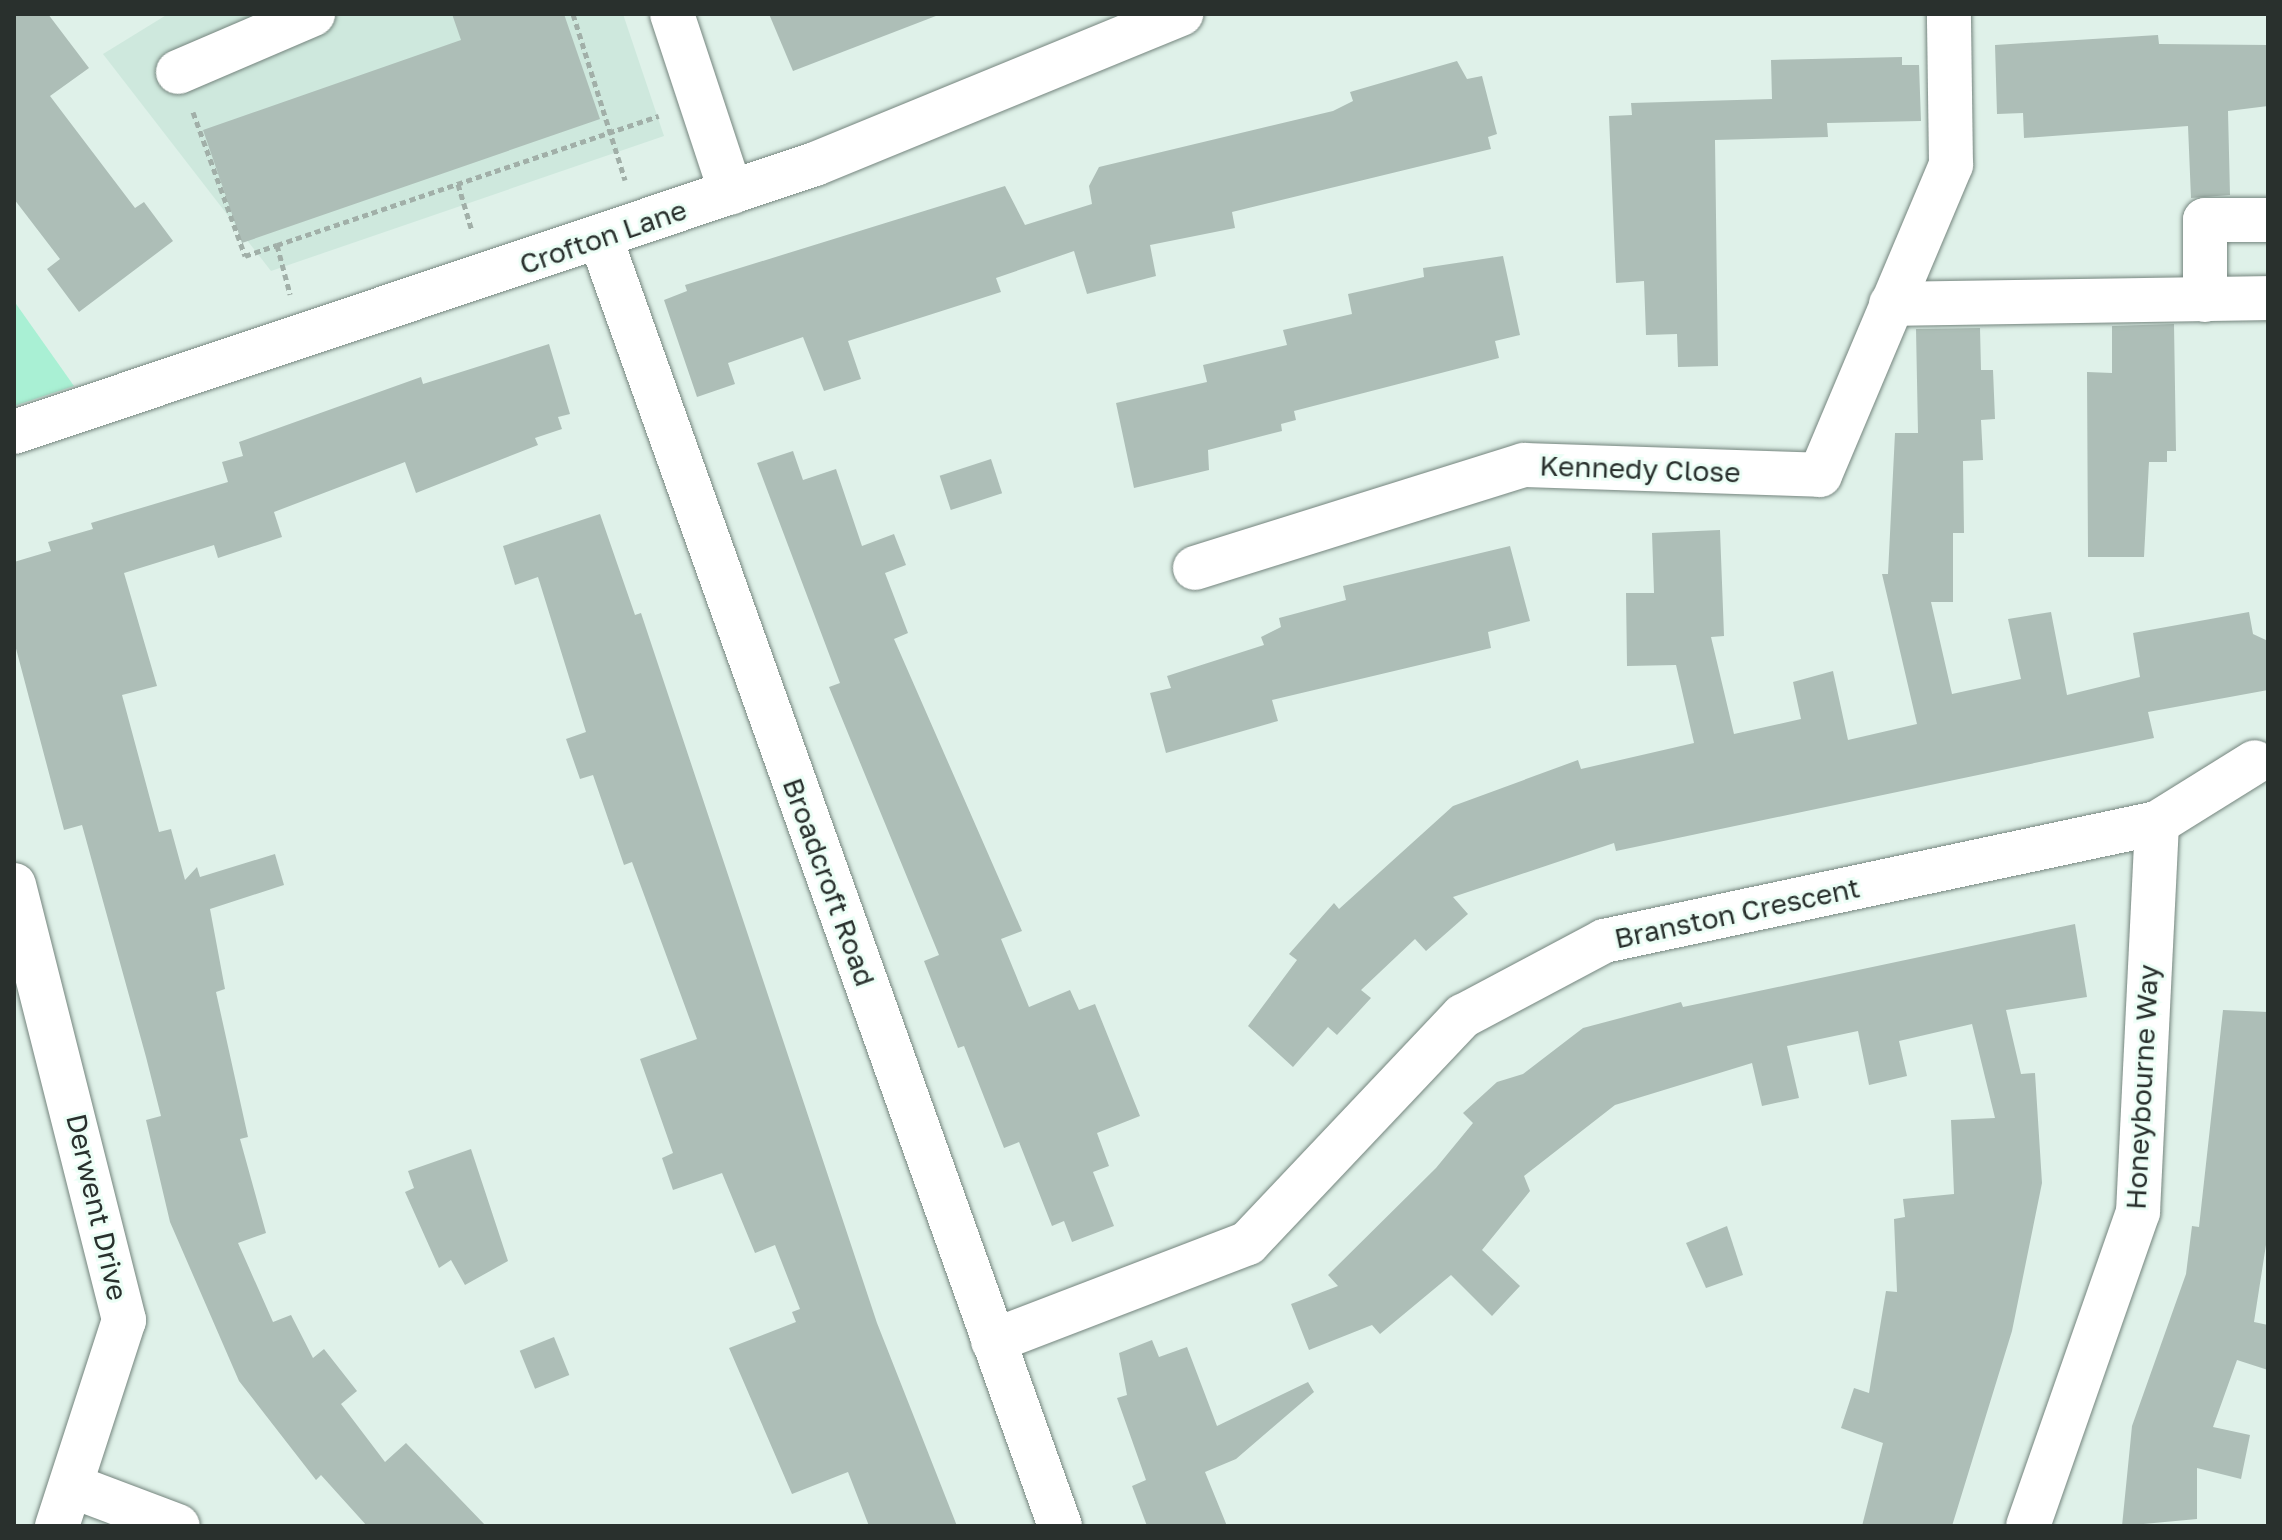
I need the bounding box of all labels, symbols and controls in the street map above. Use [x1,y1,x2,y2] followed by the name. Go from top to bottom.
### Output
[515,193,691,281] street label: Crofton Lane
[1539,449,1741,489] street label: Kennedy Close
[776,773,882,991] street label: Broadcroft Road
[1611,871,1863,955] street label: Branston Crescent
[2119,963,2165,1211] street label: Honeybourne Way
[59,1110,135,1304] street label: Derwent Drive

